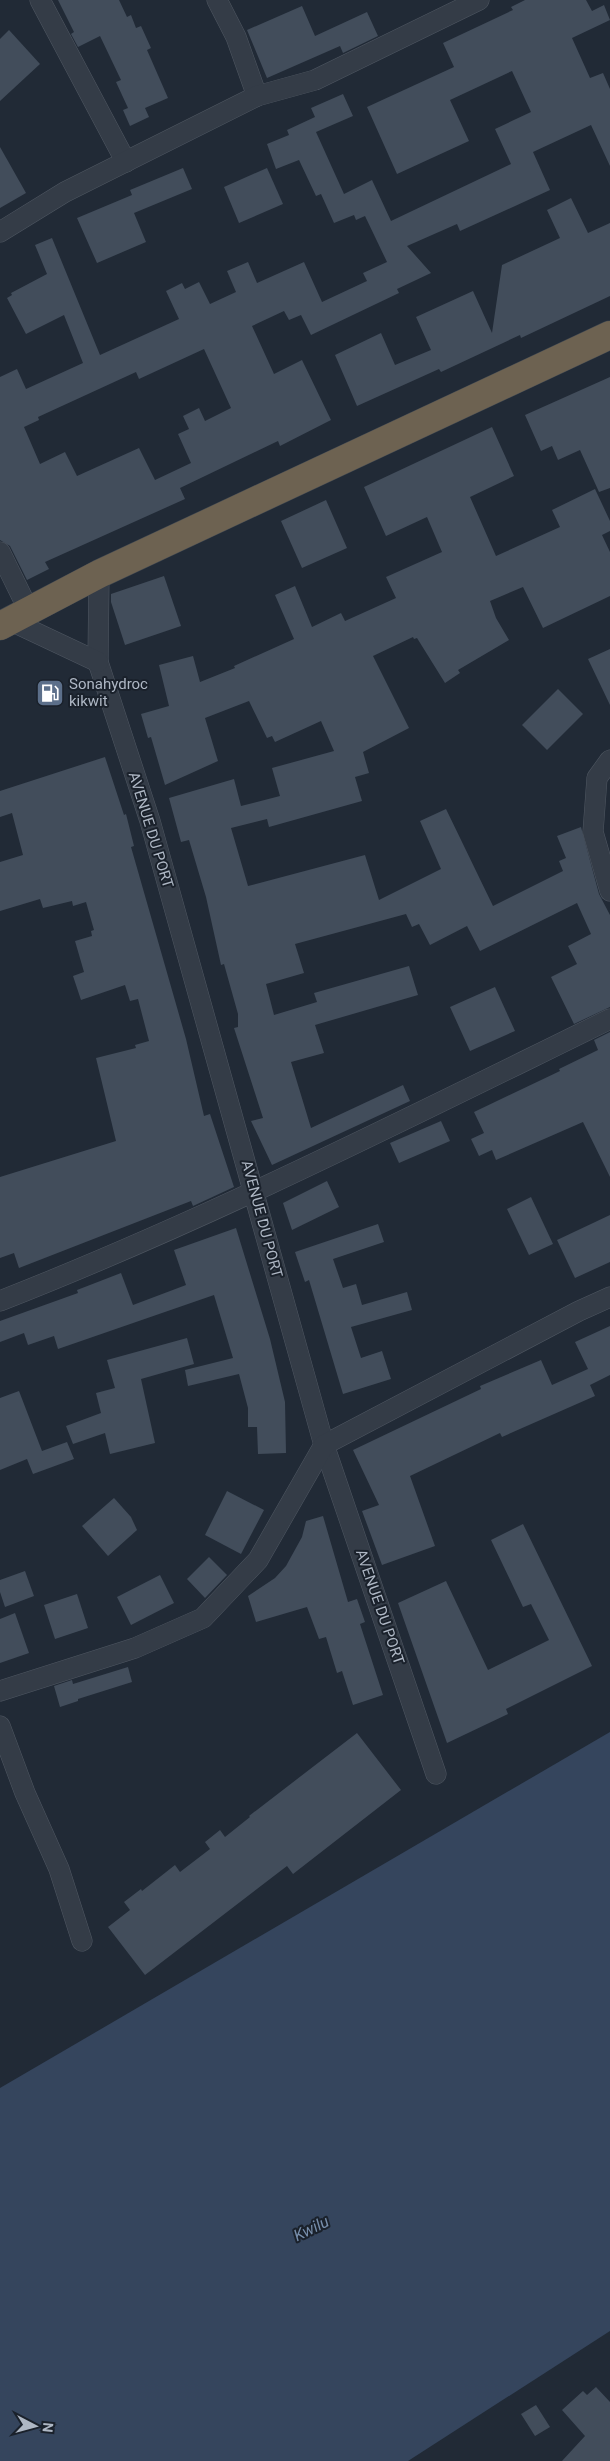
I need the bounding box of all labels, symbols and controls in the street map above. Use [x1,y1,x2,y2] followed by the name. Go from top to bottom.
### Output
[69,675,148,710] place label: Sonahydroc kikwit
[35,678,65,708] fuel station icon: Sonahydroc kikwit
[125,770,177,890] street label: AVENUE DU PORT
[238,1158,286,1280] street label: AVENUE DU PORT
[352,1547,408,1667] street label: AVENUE DU PORT
[290,2212,332,2245] water label: Kwilu
[10,2401,60,2451] north arrow
[39,2422,56,2433] text: N

